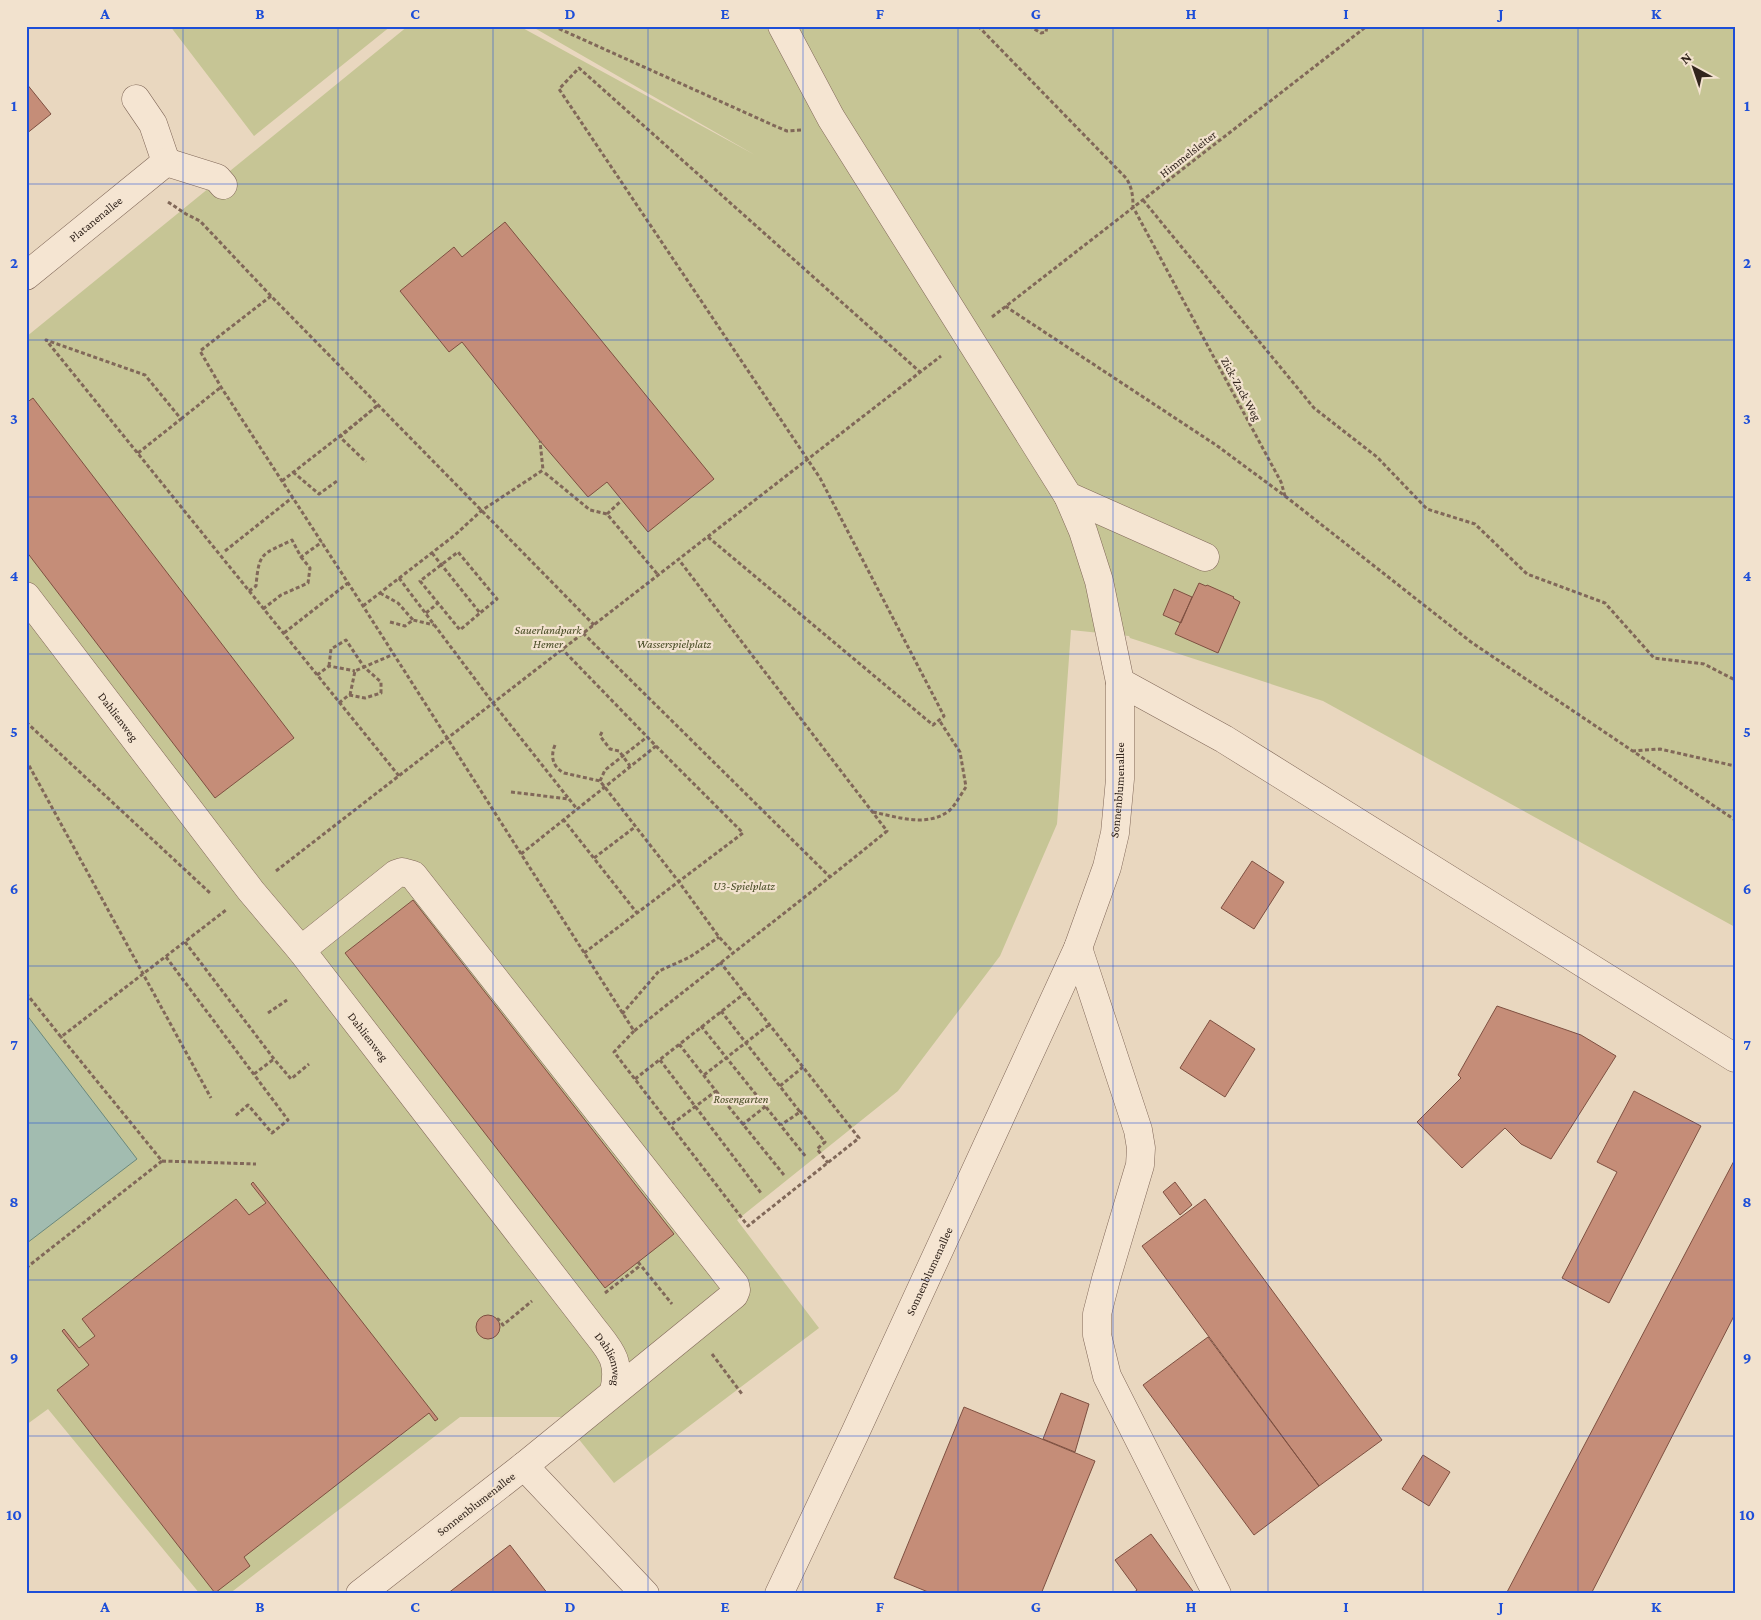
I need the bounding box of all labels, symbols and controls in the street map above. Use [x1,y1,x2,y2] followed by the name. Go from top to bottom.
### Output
[99,5,110,22] text: A
[255,5,265,22] text: B
[410,5,420,22] text: C
[564,5,576,22] text: D
[720,5,730,22] text: E
[876,5,885,22] text: F
[1031,5,1041,22] text: G
[1186,5,1197,22] text: H
[1343,5,1349,22] text: I
[1496,5,1504,22] text: J
[1651,5,1662,22] text: K
[1668,42,1718,92] north arrow
[1677,49,1695,67] text: N
[11,97,17,114] text: 1
[1744,97,1750,114] text: 1
[1157,127,1220,181] street label: Himmelsleiter
[66,193,125,245] street label: Platanenallee
[10,254,18,271] text: 2
[1743,254,1751,271] text: 2
[1218,355,1264,423] street label: Zick-Zack Weg
[10,410,18,427] text: 3
[1743,410,1751,427] text: 3
[10,567,19,584] text: 4
[1743,567,1752,584] text: 4
[515,623,582,651] park label: Sauerlandpark Hemer
[637,637,712,651] park label: Wasserspielplatz
[95,690,141,744] street label: Dahlienweg
[10,723,18,740] text: 5
[1743,723,1751,740] text: 5
[1107,742,1127,839] street label: Sonnenblumenallee
[713,879,776,893] park label: U3-Spielplatz
[10,880,18,897] text: 6
[1743,880,1751,897] text: 6
[345,1010,391,1064] street label: Dahlienweg
[10,1036,18,1053] text: 7
[1743,1036,1751,1053] text: 7
[713,1092,769,1106] park label: Rosengarten
[9,1193,19,1210] text: 8
[1742,1193,1752,1210] text: 8
[903,1225,956,1318] street label: Sonnenblumenallee
[592,1330,623,1387] street label: Dahlienweg
[10,1349,18,1366] text: 9
[1743,1349,1751,1366] text: 9
[434,1469,518,1539] street label: Sonnenblumenallee
[6,1506,22,1523] text: 10
[1739,1506,1755,1523] text: 10
[99,1598,110,1615] text: A
[255,1598,265,1615] text: B
[410,1598,420,1615] text: C
[564,1598,576,1615] text: D
[720,1598,730,1615] text: E
[876,1598,885,1615] text: F
[1031,1598,1041,1615] text: G
[1186,1598,1197,1615] text: H
[1343,1598,1349,1615] text: I
[1496,1598,1504,1615] text: J
[1651,1598,1662,1615] text: K

